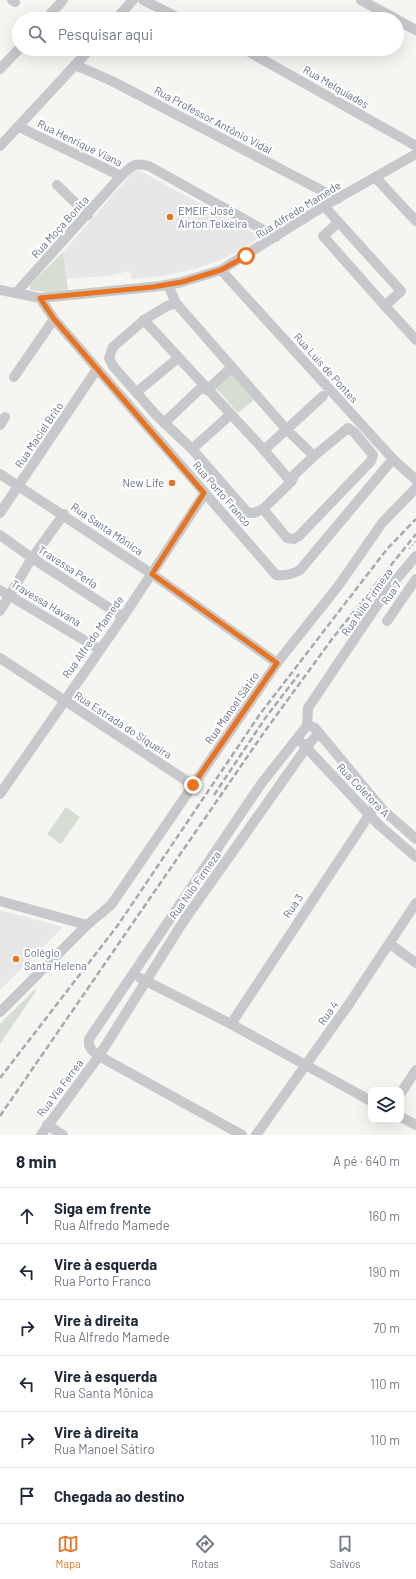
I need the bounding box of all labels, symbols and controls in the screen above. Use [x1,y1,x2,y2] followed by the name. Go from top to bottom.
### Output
[12,12,404,56] search box
[26,23,48,45] icon: search
[58,25,153,43] text: Pesquisar aqui
[301,63,371,111] street label: Rua Melquíades
[152,83,274,156] street label: Rua Professor Antônio Vidal
[36,116,125,169] street label: Rua Henrique Viana
[253,178,343,241] street label: Rua Alfredo Mamede
[28,193,91,260] street label: Rua Moça Bonita
[178,204,247,230] place label: EMEIF José Airton Teixeira
[165,212,175,222] marker: EMEIF José Airton Teixeira
[237,247,255,265] route start
[292,330,361,405] street label: Rua Luís de Pontes
[12,399,65,470] street label: Rua Maciel Brito
[191,458,254,529] street label: Rua Porto Franco
[122,476,164,489] place label: New Life
[167,478,177,488] marker: New Life
[69,500,146,557] street label: Rua Santa Mônica
[36,542,101,591] street label: Travessa Perla
[338,565,395,638] street label: Rua Nilo Firmeza
[9,577,84,629] street label: Travessa Havana
[378,578,403,607] street label: Rua 7
[59,593,126,681] street label: Rua Alfredo Mamede
[202,669,261,746] street label: Rua Manoel Sátiro
[72,688,174,761] street label: Rua Estrada do Siqueira
[334,760,392,819] street label: Rua Coletora A
[184,776,202,794] route end
[166,848,223,921] street label: Rua Nilo Firmeza
[280,891,305,920] street label: Rua 3
[24,946,87,972] place label: Colégio Santa Helena
[11,954,21,964] marker: Colégio Santa Helena
[315,998,341,1027] street label: Rua 4
[34,1056,85,1119] street label: Rua Via Ferrea
[368,1087,404,1123] map controls
[368,1087,404,1123] button: layers
[16,1151,56,1171] text: 8 min
[333,1153,400,1169] text: A pé · 640 m
[54,1199,151,1217] text: Siga em frente
[16,1205,38,1227] icon: ahead
[368,1208,400,1224] text: 160 m
[54,1217,170,1233] text: Rua Alfredo Mamede
[54,1255,157,1273] text: Vire à esquerda
[16,1261,38,1283] icon: left
[368,1264,400,1280] text: 190 m
[54,1273,151,1289] text: Rua Porto Franco
[54,1311,138,1329] text: Vire à direita
[16,1317,38,1339] icon: right
[373,1320,400,1336] text: 70 m
[54,1329,170,1345] text: Rua Alfredo Mamede
[54,1367,157,1385] text: Vire à esquerda
[16,1373,38,1395] icon: left
[370,1376,400,1392] text: 110 m
[54,1385,153,1401] text: Rua Santa Mônica
[54,1423,138,1441] text: Vire à direita
[16,1429,38,1451] icon: right
[370,1432,400,1448] text: 110 m
[54,1441,155,1457] text: Rua Manoel Sátiro
[16,1485,38,1507] icon: arrive
[54,1487,185,1505] text: Chegada ao destino
[55,1533,81,1570] tab: Mapa
[191,1533,219,1570] tab: Rotas
[330,1533,361,1570] tab: Salvos

